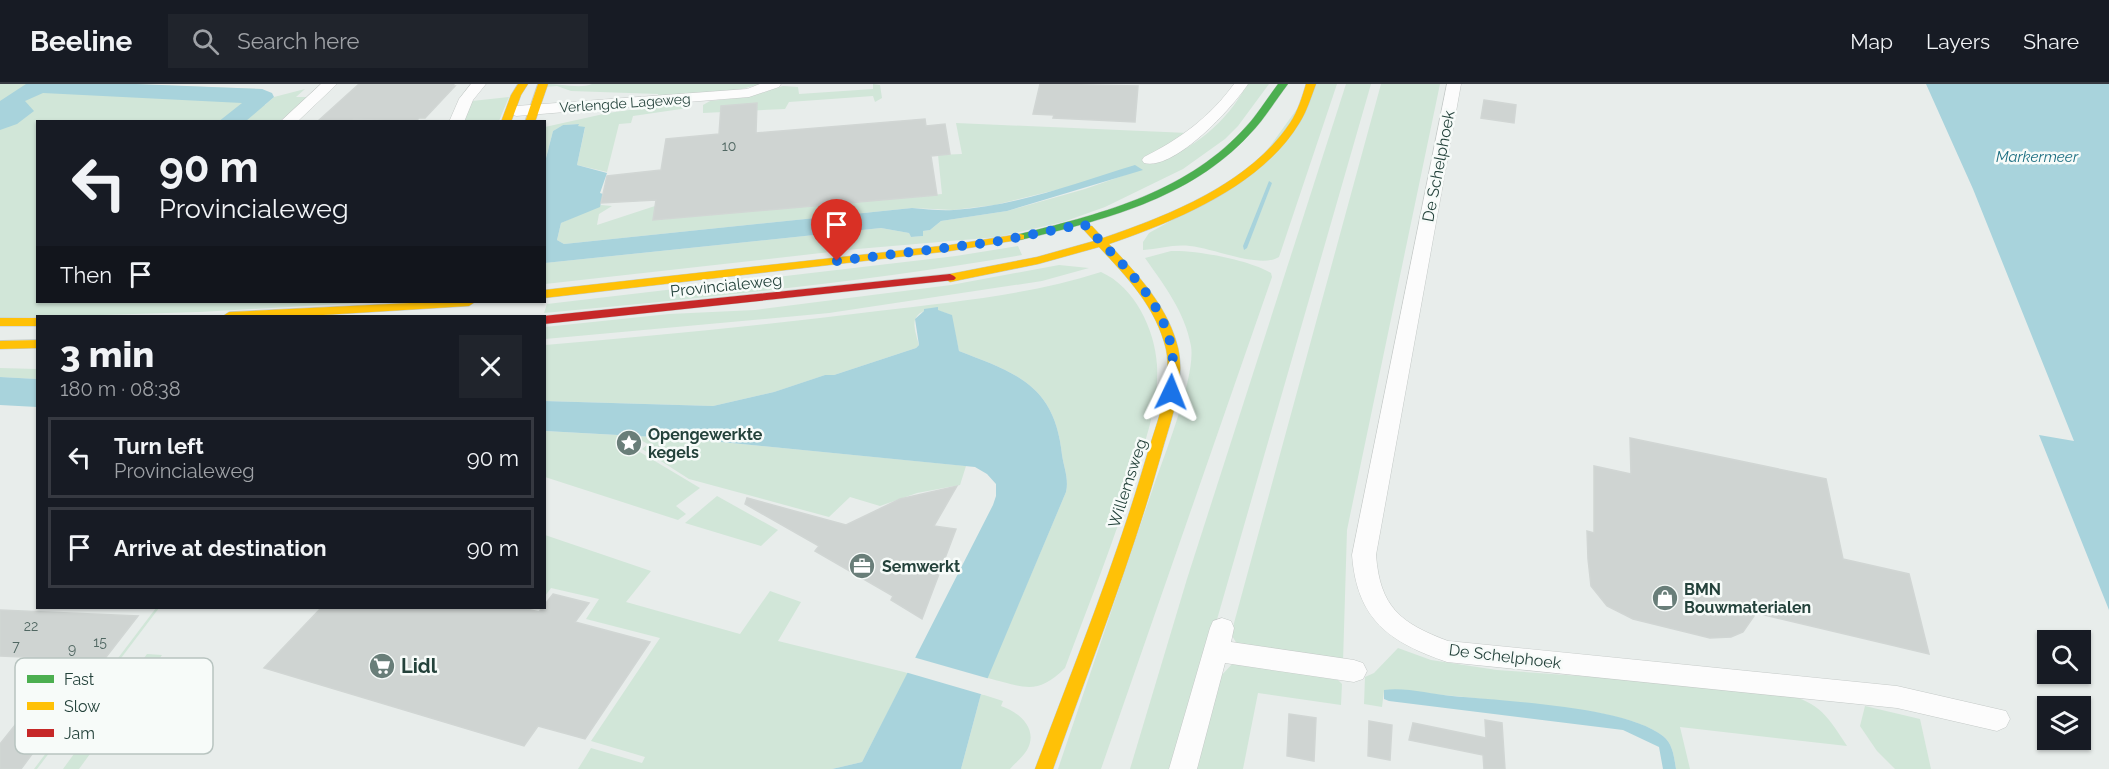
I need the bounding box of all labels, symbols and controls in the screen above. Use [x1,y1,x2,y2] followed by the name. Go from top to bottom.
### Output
[168,14,588,68] search box
[30,25,132,58] text: Beeline
[189,25,222,58] icon: search
[237,28,359,54] text: Search here
[1850,29,1893,54] text: Map
[1926,29,1990,54] text: Layers
[2023,29,2079,54] text: Share
[559,90,691,116] street label: Verlengde Lageweg
[1418,108,1459,223] street label: De Schelphoek
[722,138,736,154] house number: 10
[159,143,259,192] text: 90 m
[60,144,138,222] icon: left
[1996,148,2079,166] water label: Markermeer
[159,193,349,224] text: Provincialeweg
[811,199,862,261] pin
[820,208,853,241] icon: arrive
[124,258,157,291] icon: arrive
[60,262,112,288] text: Then
[669,270,783,301] street label: Provincialeweg
[60,333,154,375] text: 3 min
[459,335,522,398] button: close
[1139,360,1203,424] position arrow
[60,377,181,401] text: 180 m · 08:38
[648,425,763,462] place label: Opengewerkte kegels
[614,428,644,458] place icon: Opengewerkte kegels
[114,433,204,459] text: Turn left
[1104,436,1151,530] street label: Willemsweg
[63,441,96,474] icon: left
[467,445,519,471] text: 90 m
[114,459,255,483] text: Provincialeweg
[63,531,96,564] icon: arrive
[114,535,327,561] text: Arrive at destination
[467,535,519,561] text: 90 m
[847,551,877,581] office icon: Semwerkt
[882,557,960,576] place label: Semwerkt
[1684,580,1811,617] place label: BMN Bouwmaterialen
[1650,583,1680,613] shop icon: BMN Bouwmaterialen
[24,618,38,634] house number: 22
[2037,630,2091,750] map controls
[2037,630,2091,684] button: search
[93,634,107,650] house number: 15
[12,638,20,654] house number: 7
[1448,640,1563,673] street label: De Schelphoek
[68,641,76,657] house number: 9
[367,651,397,681] supermarket icon: Lidl
[401,654,438,678] place label: Lidl
[15,658,213,754] legend
[64,670,95,689] text: Fast
[2037,696,2091,750] button: layers
[64,697,100,716] text: Slow
[64,724,95,743] text: Jam

